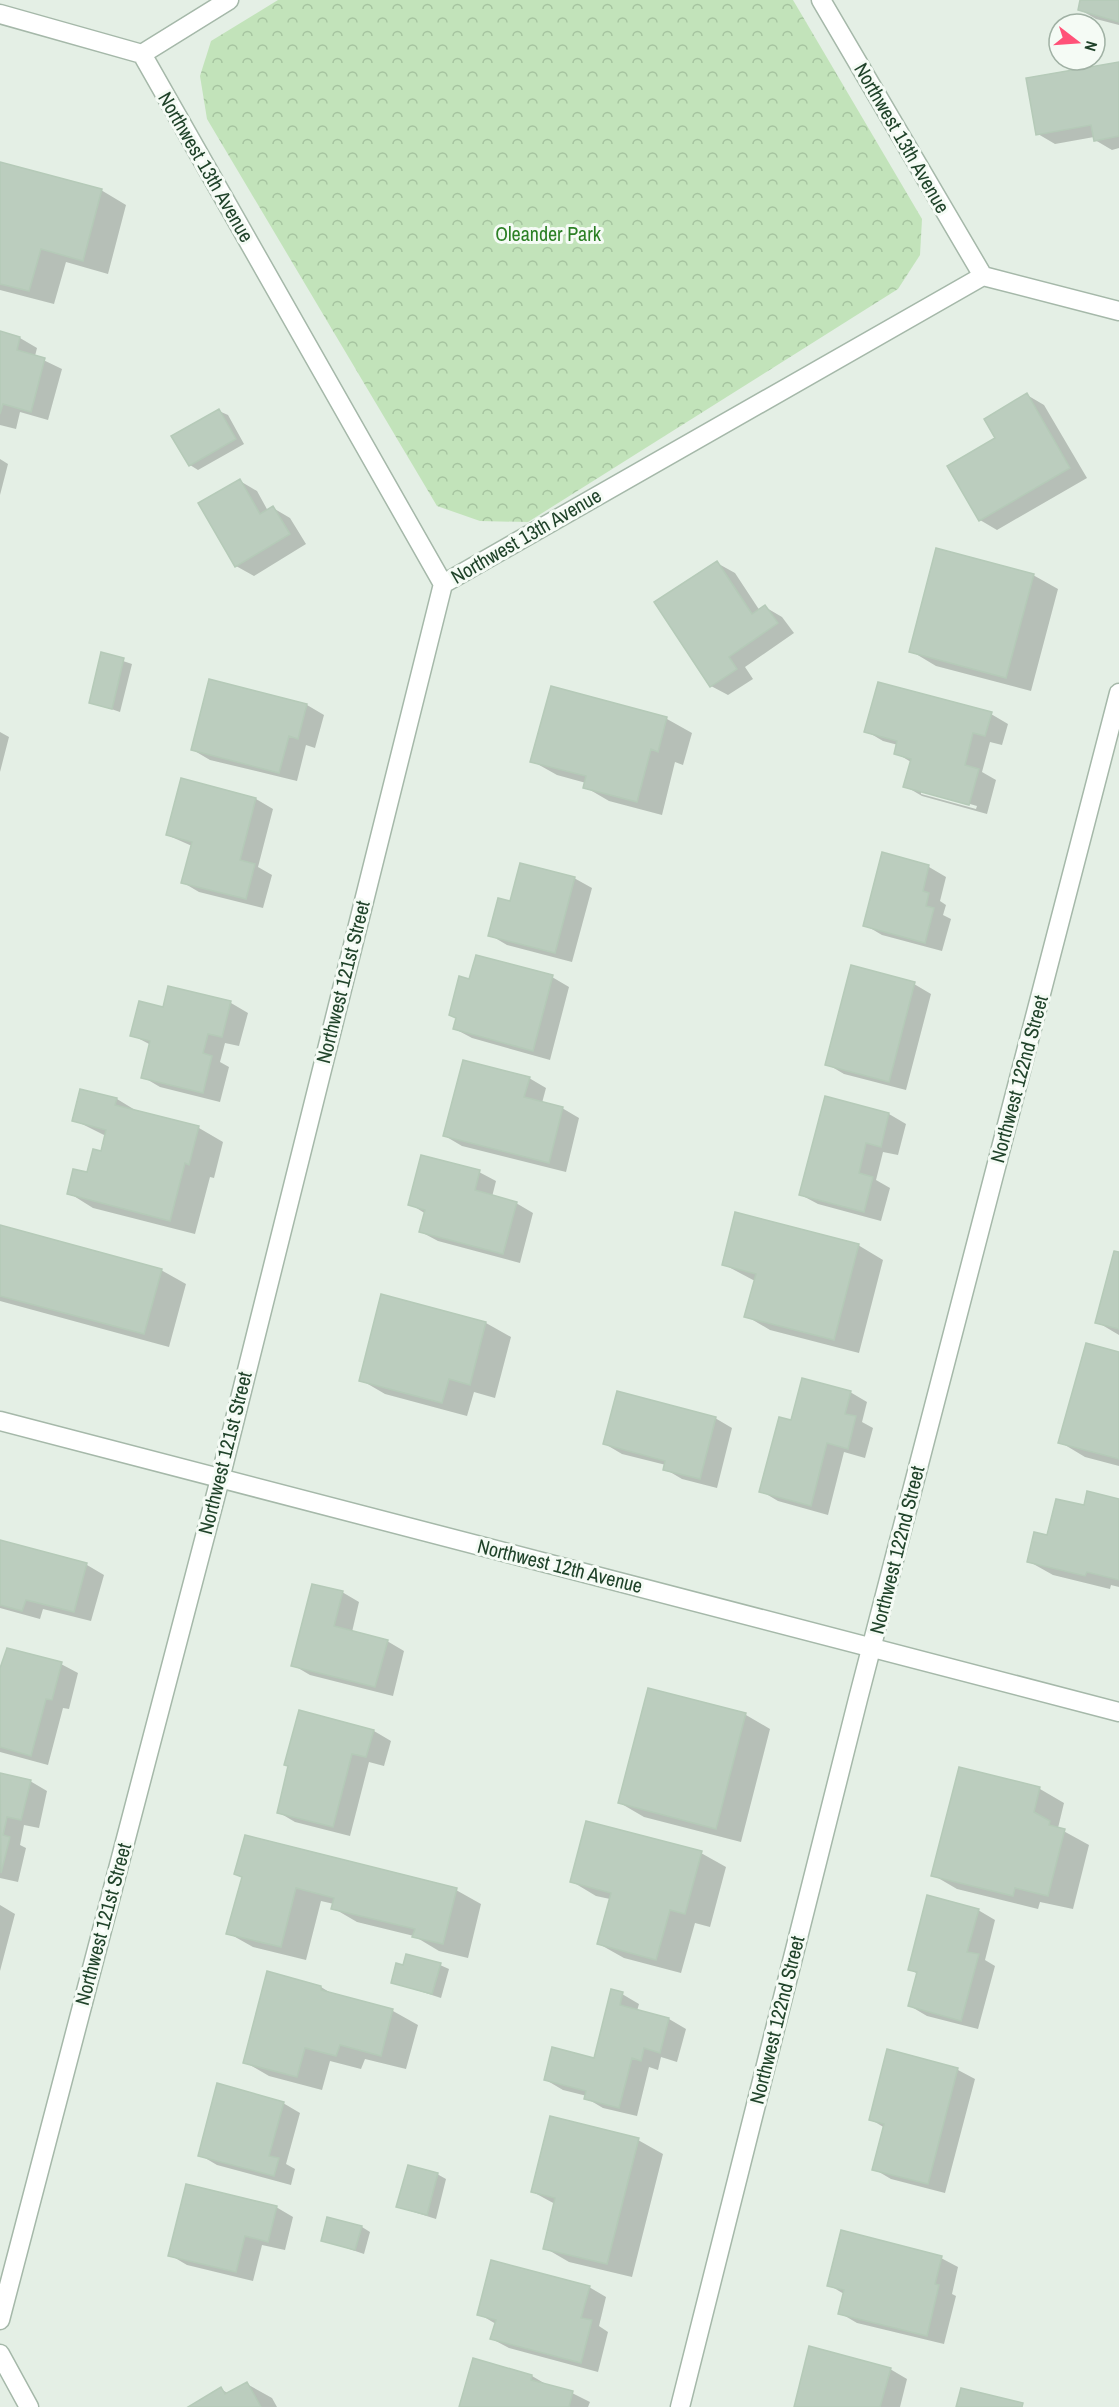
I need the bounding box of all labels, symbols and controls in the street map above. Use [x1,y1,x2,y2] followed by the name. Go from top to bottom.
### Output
[1047,12,1107,72] north arrow
[1079,39,1103,54] text: N
[848,58,956,218] street label: Northwest 13th Avenue
[152,87,260,247] street label: Northwest 13th Avenue
[495,220,602,247] park label: Oleander Park
[446,482,606,590] street label: Northwest 13th Avenue
[309,897,376,1066] street label: Northwest 121st Street
[983,992,1054,1166] street label: Northwest 122nd Street
[191,1368,258,1537] street label: Northwest 121st Street
[863,1463,931,1637] street label: Northwest 122nd Street
[475,1532,646,1599] street label: Northwest 12th Avenue
[68,1839,137,2008] street label: Northwest 121st Street
[743,1933,811,2107] street label: Northwest 122nd Street

